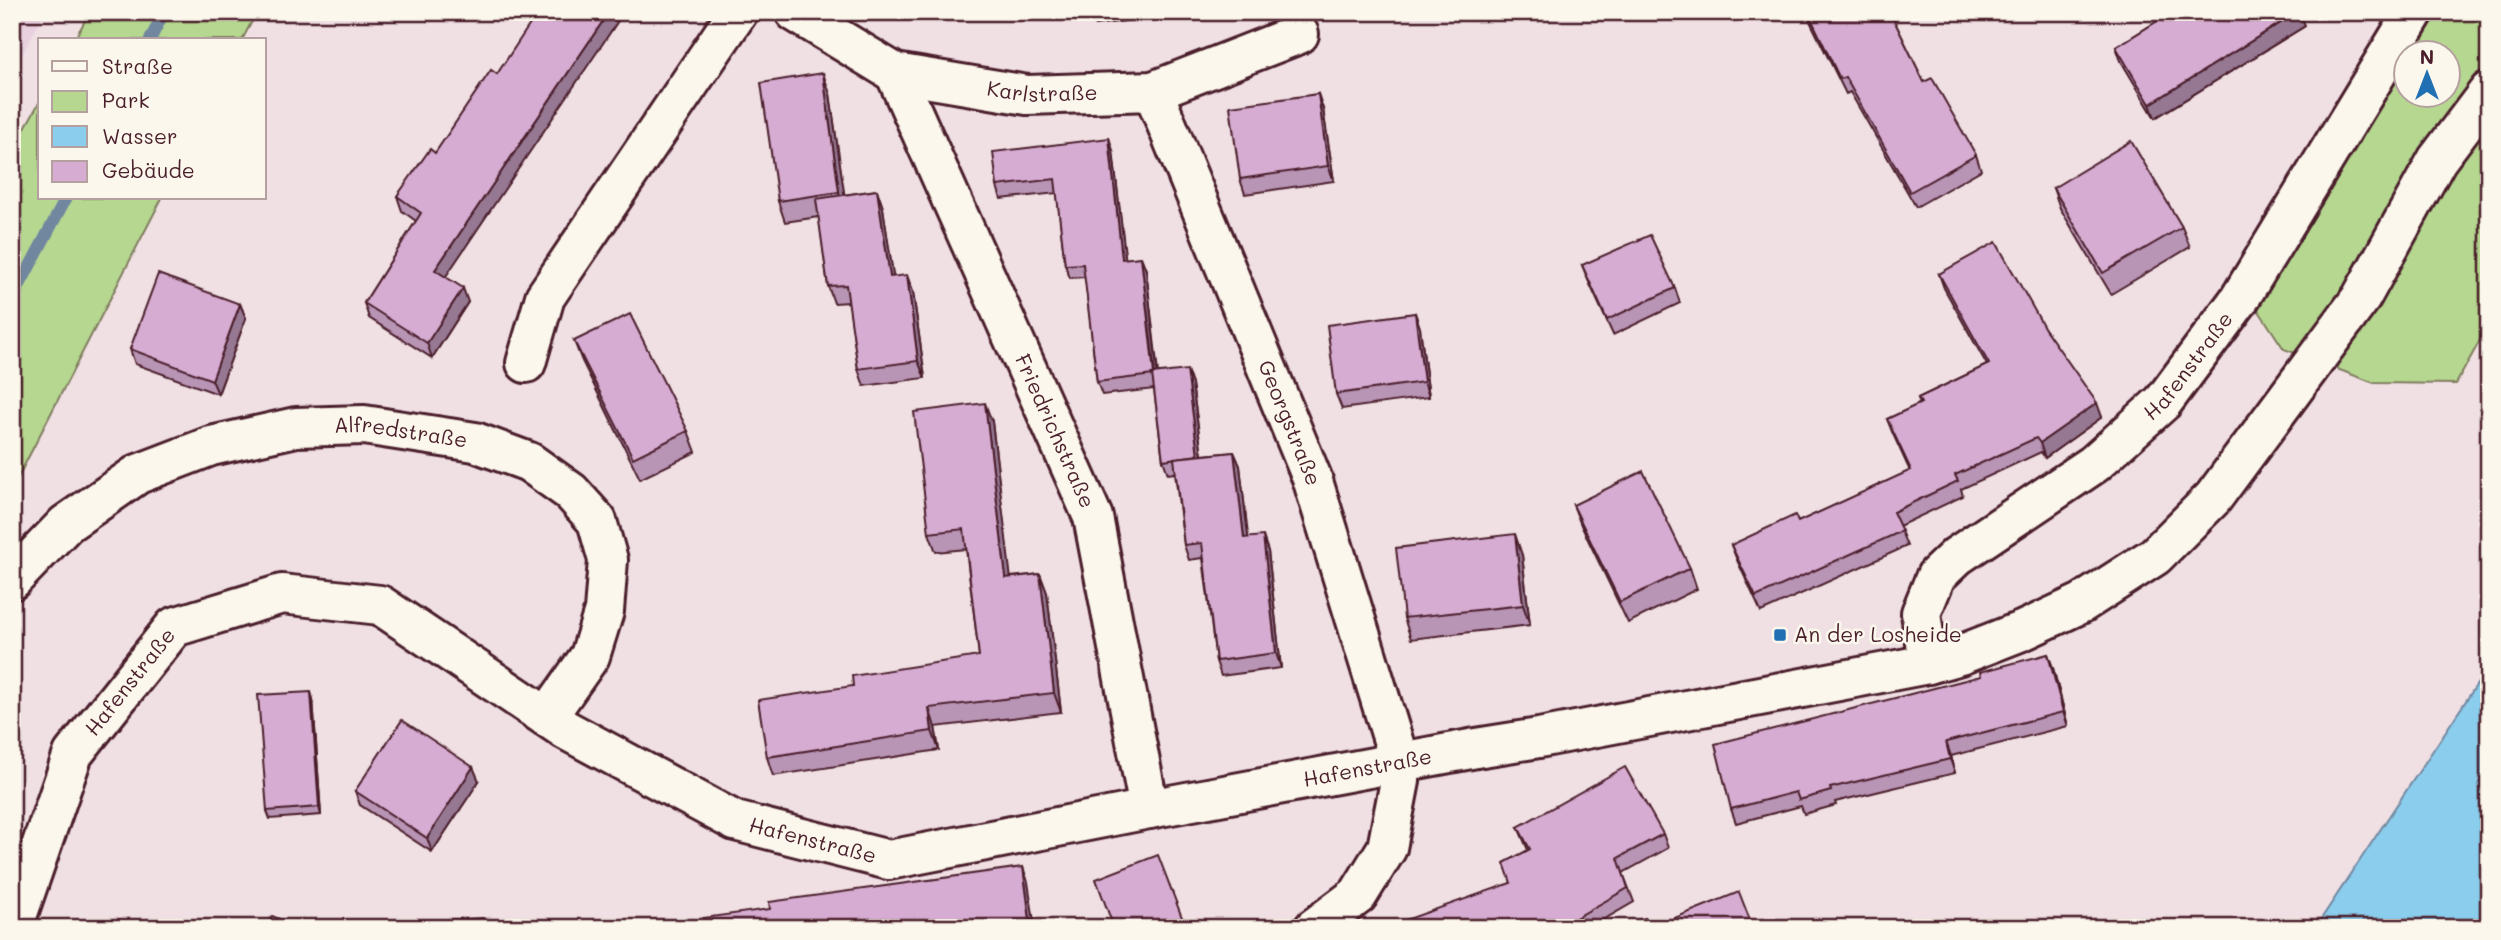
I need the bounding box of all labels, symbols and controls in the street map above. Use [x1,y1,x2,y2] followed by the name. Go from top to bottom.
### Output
[38,38,266,200] legend
[2392,38,2462,108] north arrow
[2420,44,2434,69] text: N
[102,52,173,79] text: Straße
[985,74,1098,107] street label: Karlstraße
[102,86,150,113] text: Park
[102,122,177,149] text: Wasser
[102,156,195,183] text: Gebäude
[2137,306,2238,425] street label: Hafenstraße
[1010,349,1102,512] street label: Friedrichstraße
[1253,356,1328,488] street label: Georgstraße
[334,410,469,453] street label: Alfredstraße
[1794,620,1962,647] place label: An der Losheide
[78,622,180,741] street label: Hafenstraße
[1772,627,1788,643] marker: An der Losheide
[1301,742,1434,792] street label: Hafenstraße
[747,810,879,868] street label: Hafenstraße

